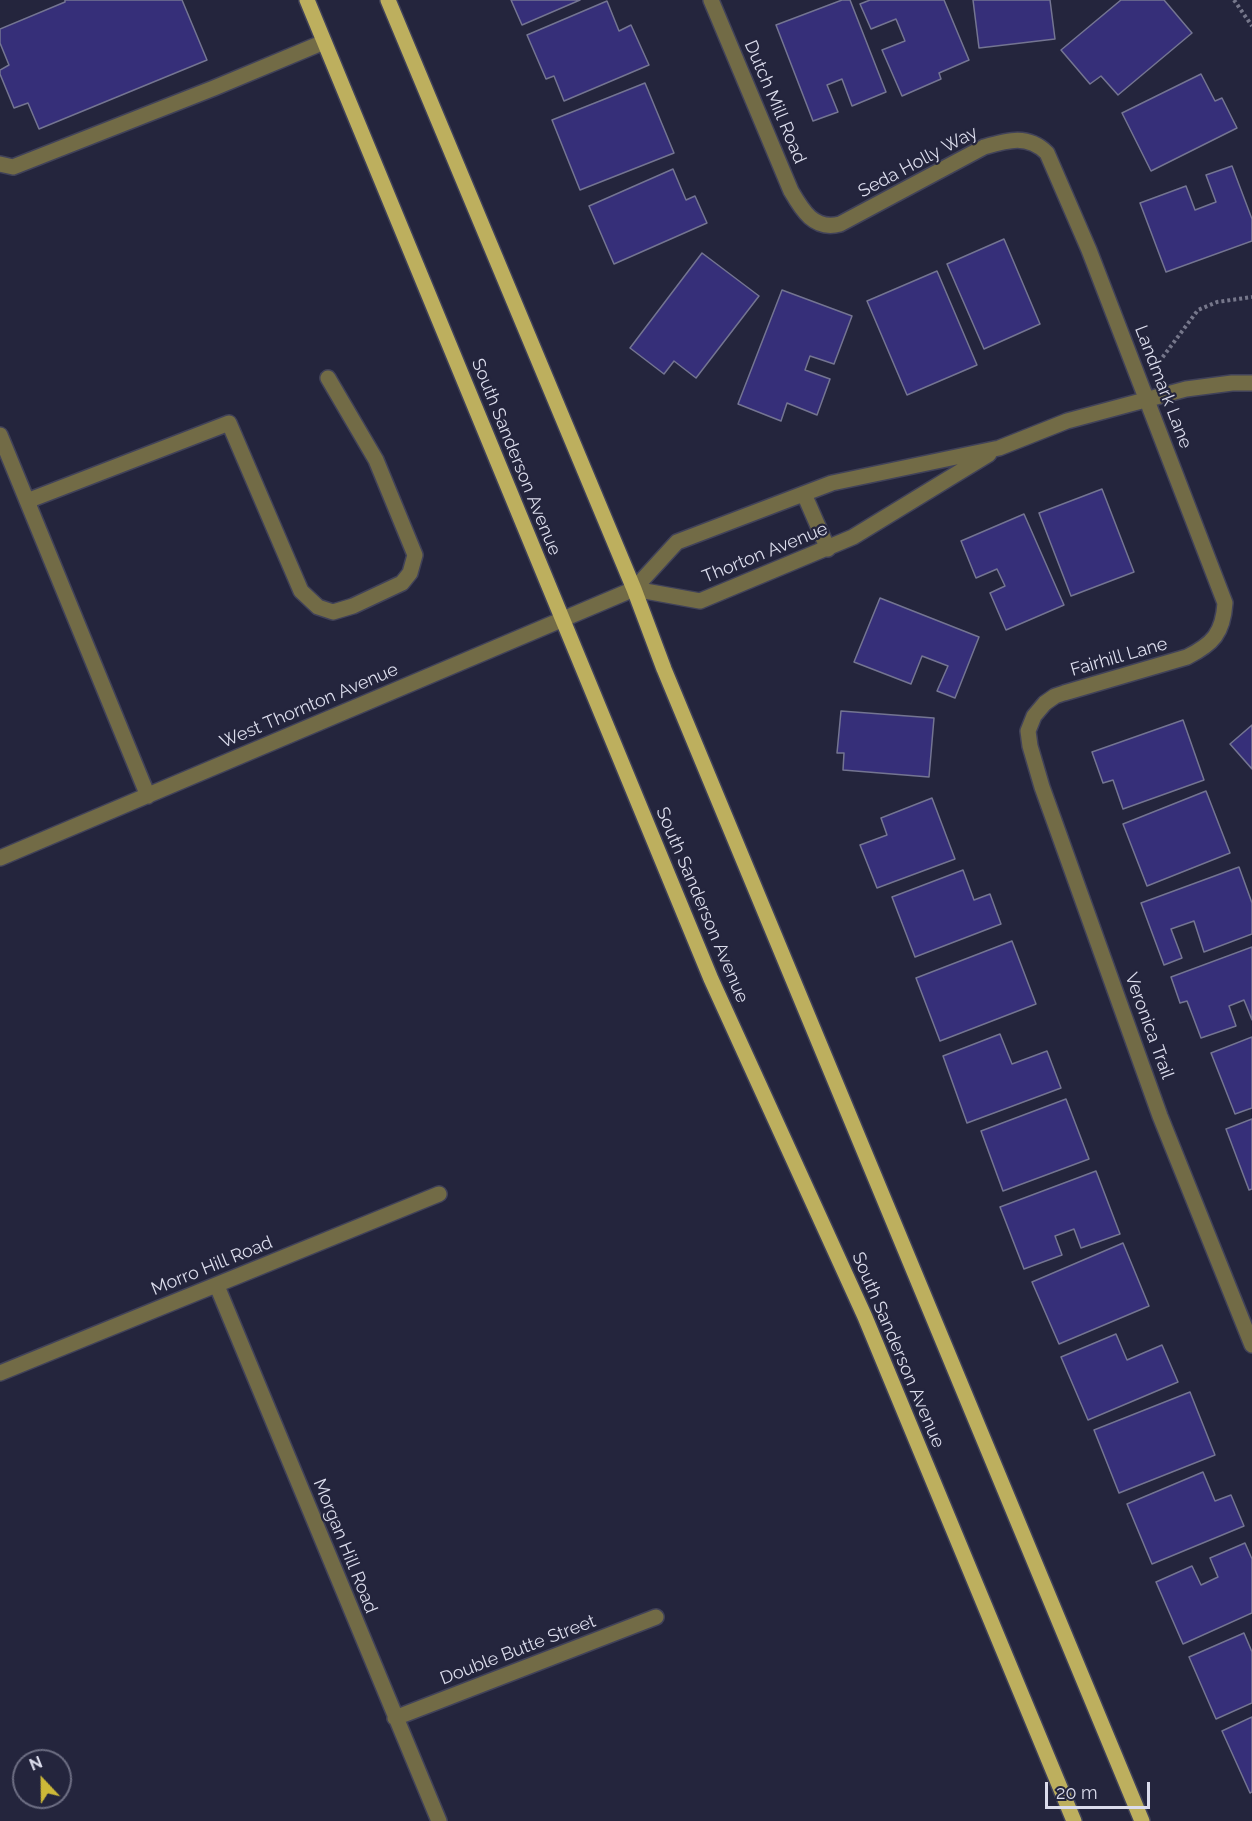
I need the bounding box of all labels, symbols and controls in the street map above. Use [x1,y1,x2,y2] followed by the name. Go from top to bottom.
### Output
[739,37,811,167] street label: Dutch Mill Road
[855,121,981,203] street label: Seda Holly Way
[1130,322,1196,452] street label: Landmark Lane
[467,355,565,559] street label: South Sanderson Avenue
[699,518,831,588] street label: Thorton Avenue
[1068,633,1170,681] street label: Fairhill Lane
[217,659,401,753] street label: West Thornton Avenue
[651,804,753,1006] street label: South Sanderson Avenue
[1120,970,1178,1082] street label: Veronica Trail
[148,1232,276,1300] street label: Morro Hill Road
[847,1249,949,1451] street label: South Sanderson Avenue
[308,1476,382,1616] street label: Morgan Hill Road
[437,1610,599,1690] street label: Double Butte Street
[12,1749,72,1809] north arrow
[27,1753,45,1775] text: N
[1048,1770,1153,1808] scale bar
[1056,1782,1098,1803] text: 20 m

